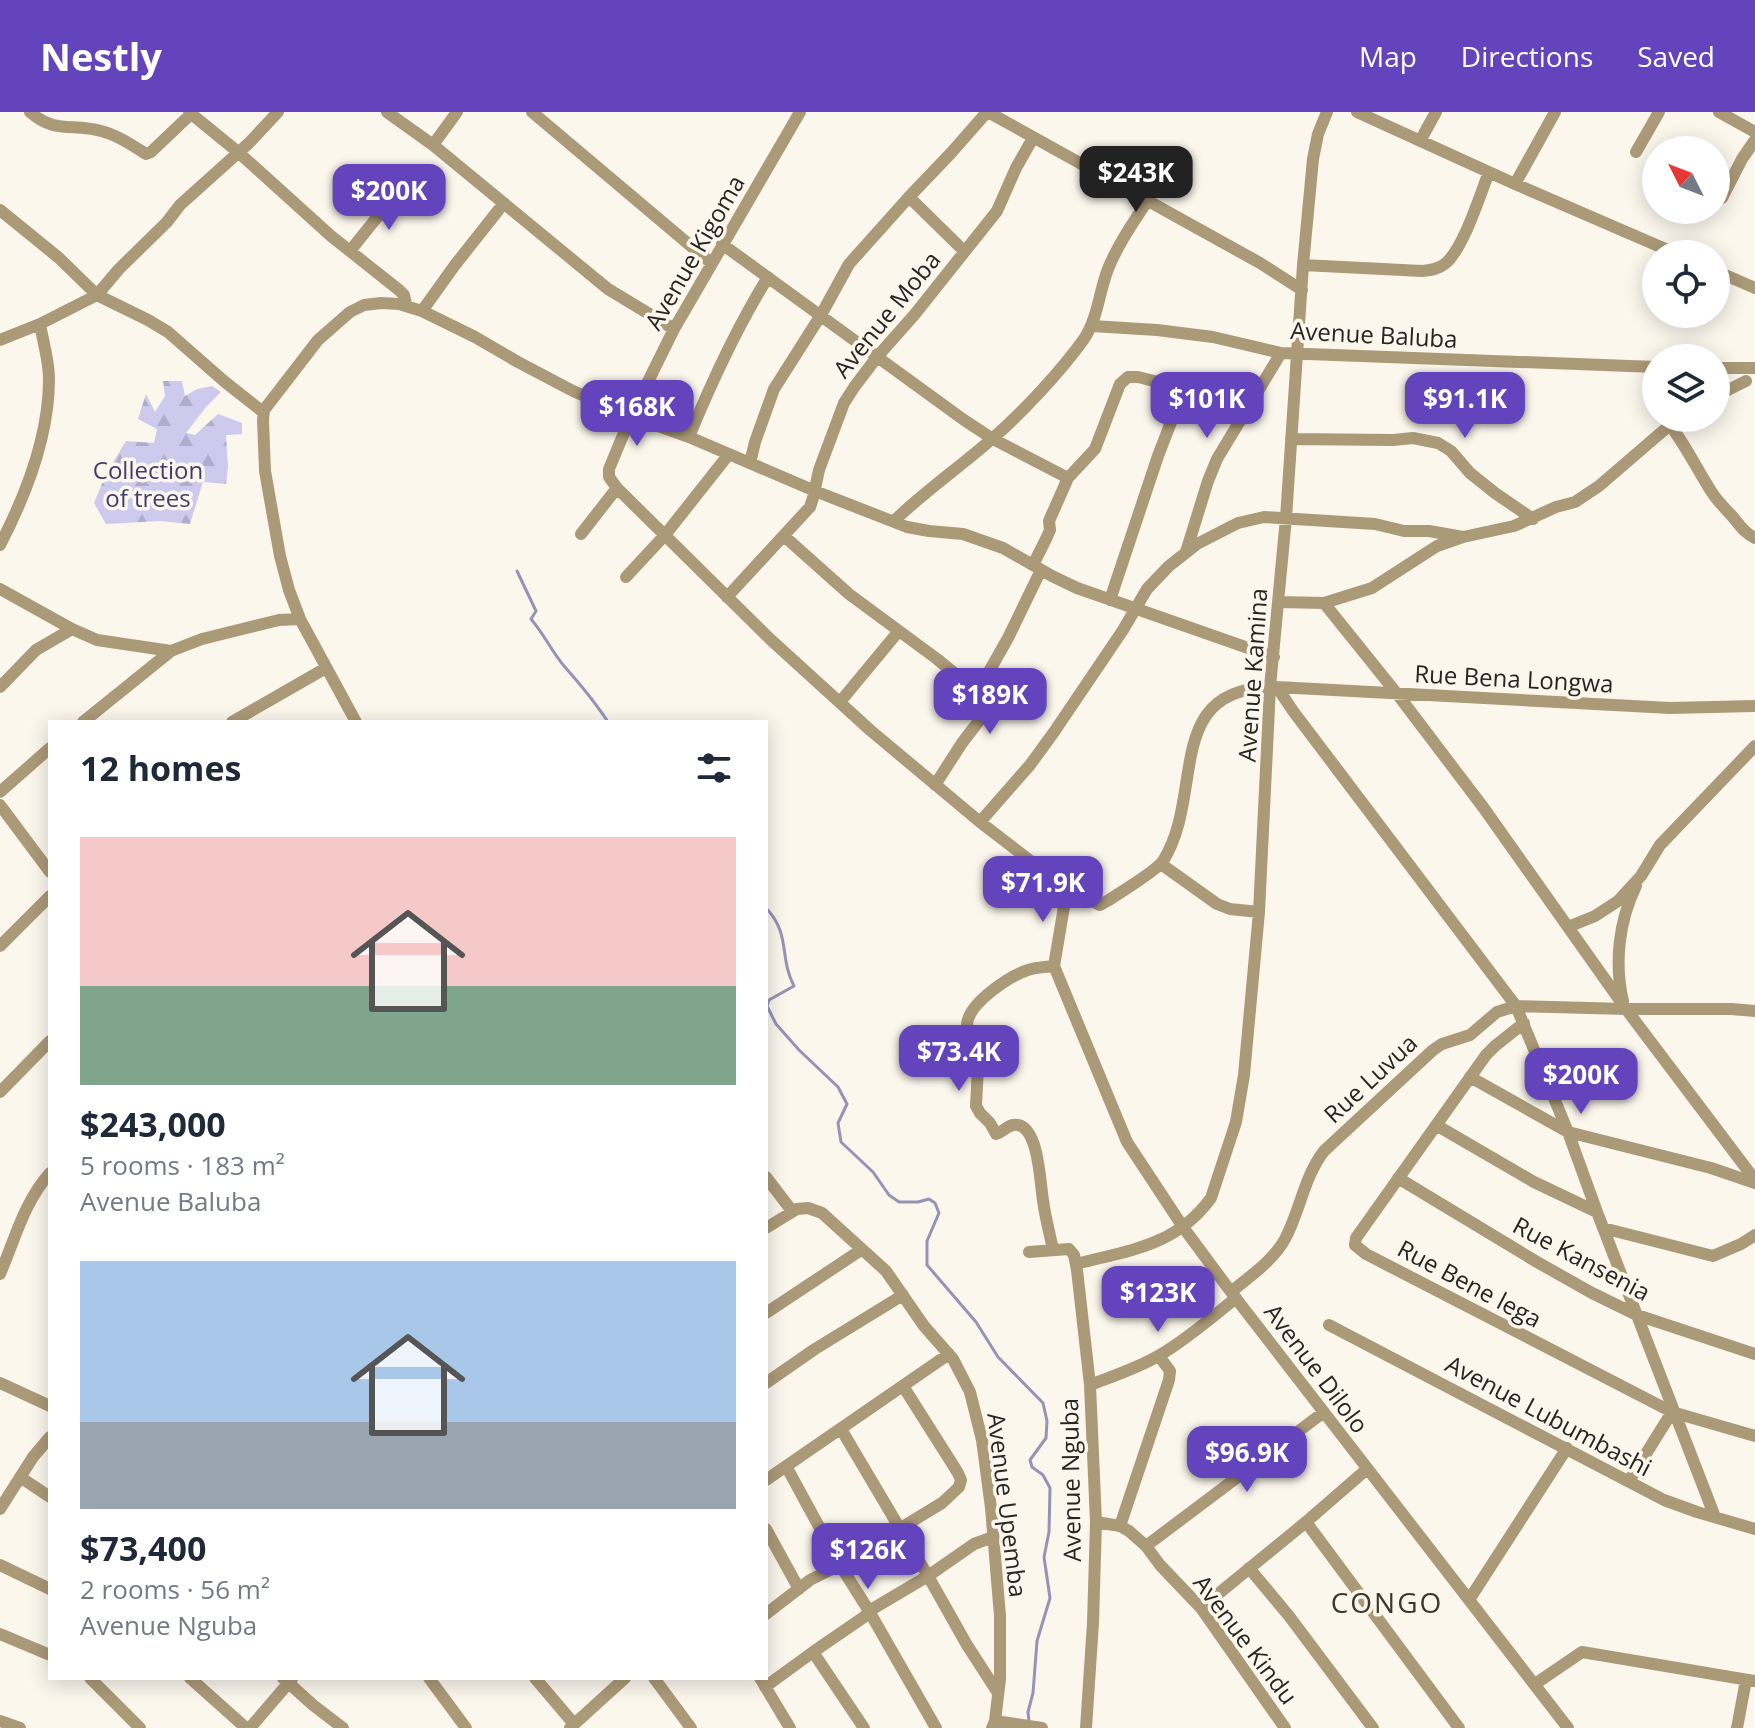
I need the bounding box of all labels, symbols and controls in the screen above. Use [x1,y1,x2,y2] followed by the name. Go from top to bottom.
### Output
[40,30,162,82] text: Nestly
[1359,37,1417,75] text: Map
[1461,37,1593,75] text: Directions
[1637,37,1715,75] text: Saved
[1642,136,1730,224] north arrow
[1642,136,1730,432] map controls
[1080,146,1192,214] pin: $243K
[1098,154,1174,190] text: $243K
[333,164,445,232] pin: $200K
[636,169,752,335] street label: Avenue Kigoma
[351,172,427,208] text: $200K
[1642,240,1730,328] button: locate
[825,244,947,384] street label: Avenue Moba
[1290,313,1458,355] street label: Avenue Baluba
[1642,344,1730,432] button: layers
[1151,372,1263,440] pin: $101K
[1400,372,1530,440] pin: $91.1K
[581,380,693,448] pin: $168K
[1169,380,1245,416] text: $101K
[1423,380,1507,416] text: $91.1K
[599,388,675,424] text: $168K
[93,453,203,514] park label: Collection of trees
[1229,587,1275,763] street label: Avenue Kamina
[1414,656,1614,700] street label: Rue Bena Longwa
[934,668,1046,736] pin: $189K
[952,676,1028,712] text: $189K
[80,745,241,791] text: 12 homes
[692,746,736,790] icon: filters
[978,856,1108,924] pin: $71.9K
[1001,864,1085,900] text: $71.9K
[336,889,480,1033] icon: home
[894,1025,1024,1093] pin: $73.4K
[1316,1026,1424,1130] street label: Rue Luvua
[917,1033,1001,1069] text: $73.4K
[1525,1048,1637,1116] pin: $200K
[1543,1056,1619,1092] text: $200K
[80,1101,226,1147] text: $243,000
[80,1147,285,1183] text: 5 rooms · 183 m²
[80,1183,261,1219] text: Avenue Baluba
[1508,1208,1656,1308] street label: Rue Kansenia
[1392,1231,1548,1335] street label: Rue Bene lega
[1102,1266,1214,1334] pin: $123K
[1120,1274,1196,1310] text: $123K
[1257,1296,1377,1440] street label: Avenue Dilolo
[336,1313,480,1457] icon: home
[1440,1347,1658,1483] street label: Avenue Lubumbashi
[1052,1398,1088,1562] street label: Avenue Nguba
[980,1411,1036,1599] street label: Avenue Upemba
[1182,1426,1312,1494] pin: $96.9K
[1205,1434,1289,1470] text: $96.9K
[812,1523,924,1591] pin: $126K
[80,1525,206,1571] text: $73,400
[830,1531,906,1567] text: $126K
[1186,1567,1306,1711] street label: Avenue Kindu
[80,1571,270,1607] text: 2 rooms · 56 m²
[1331,1583,1443,1621] district label: CONGO
[80,1607,257,1643] text: Avenue Nguba

